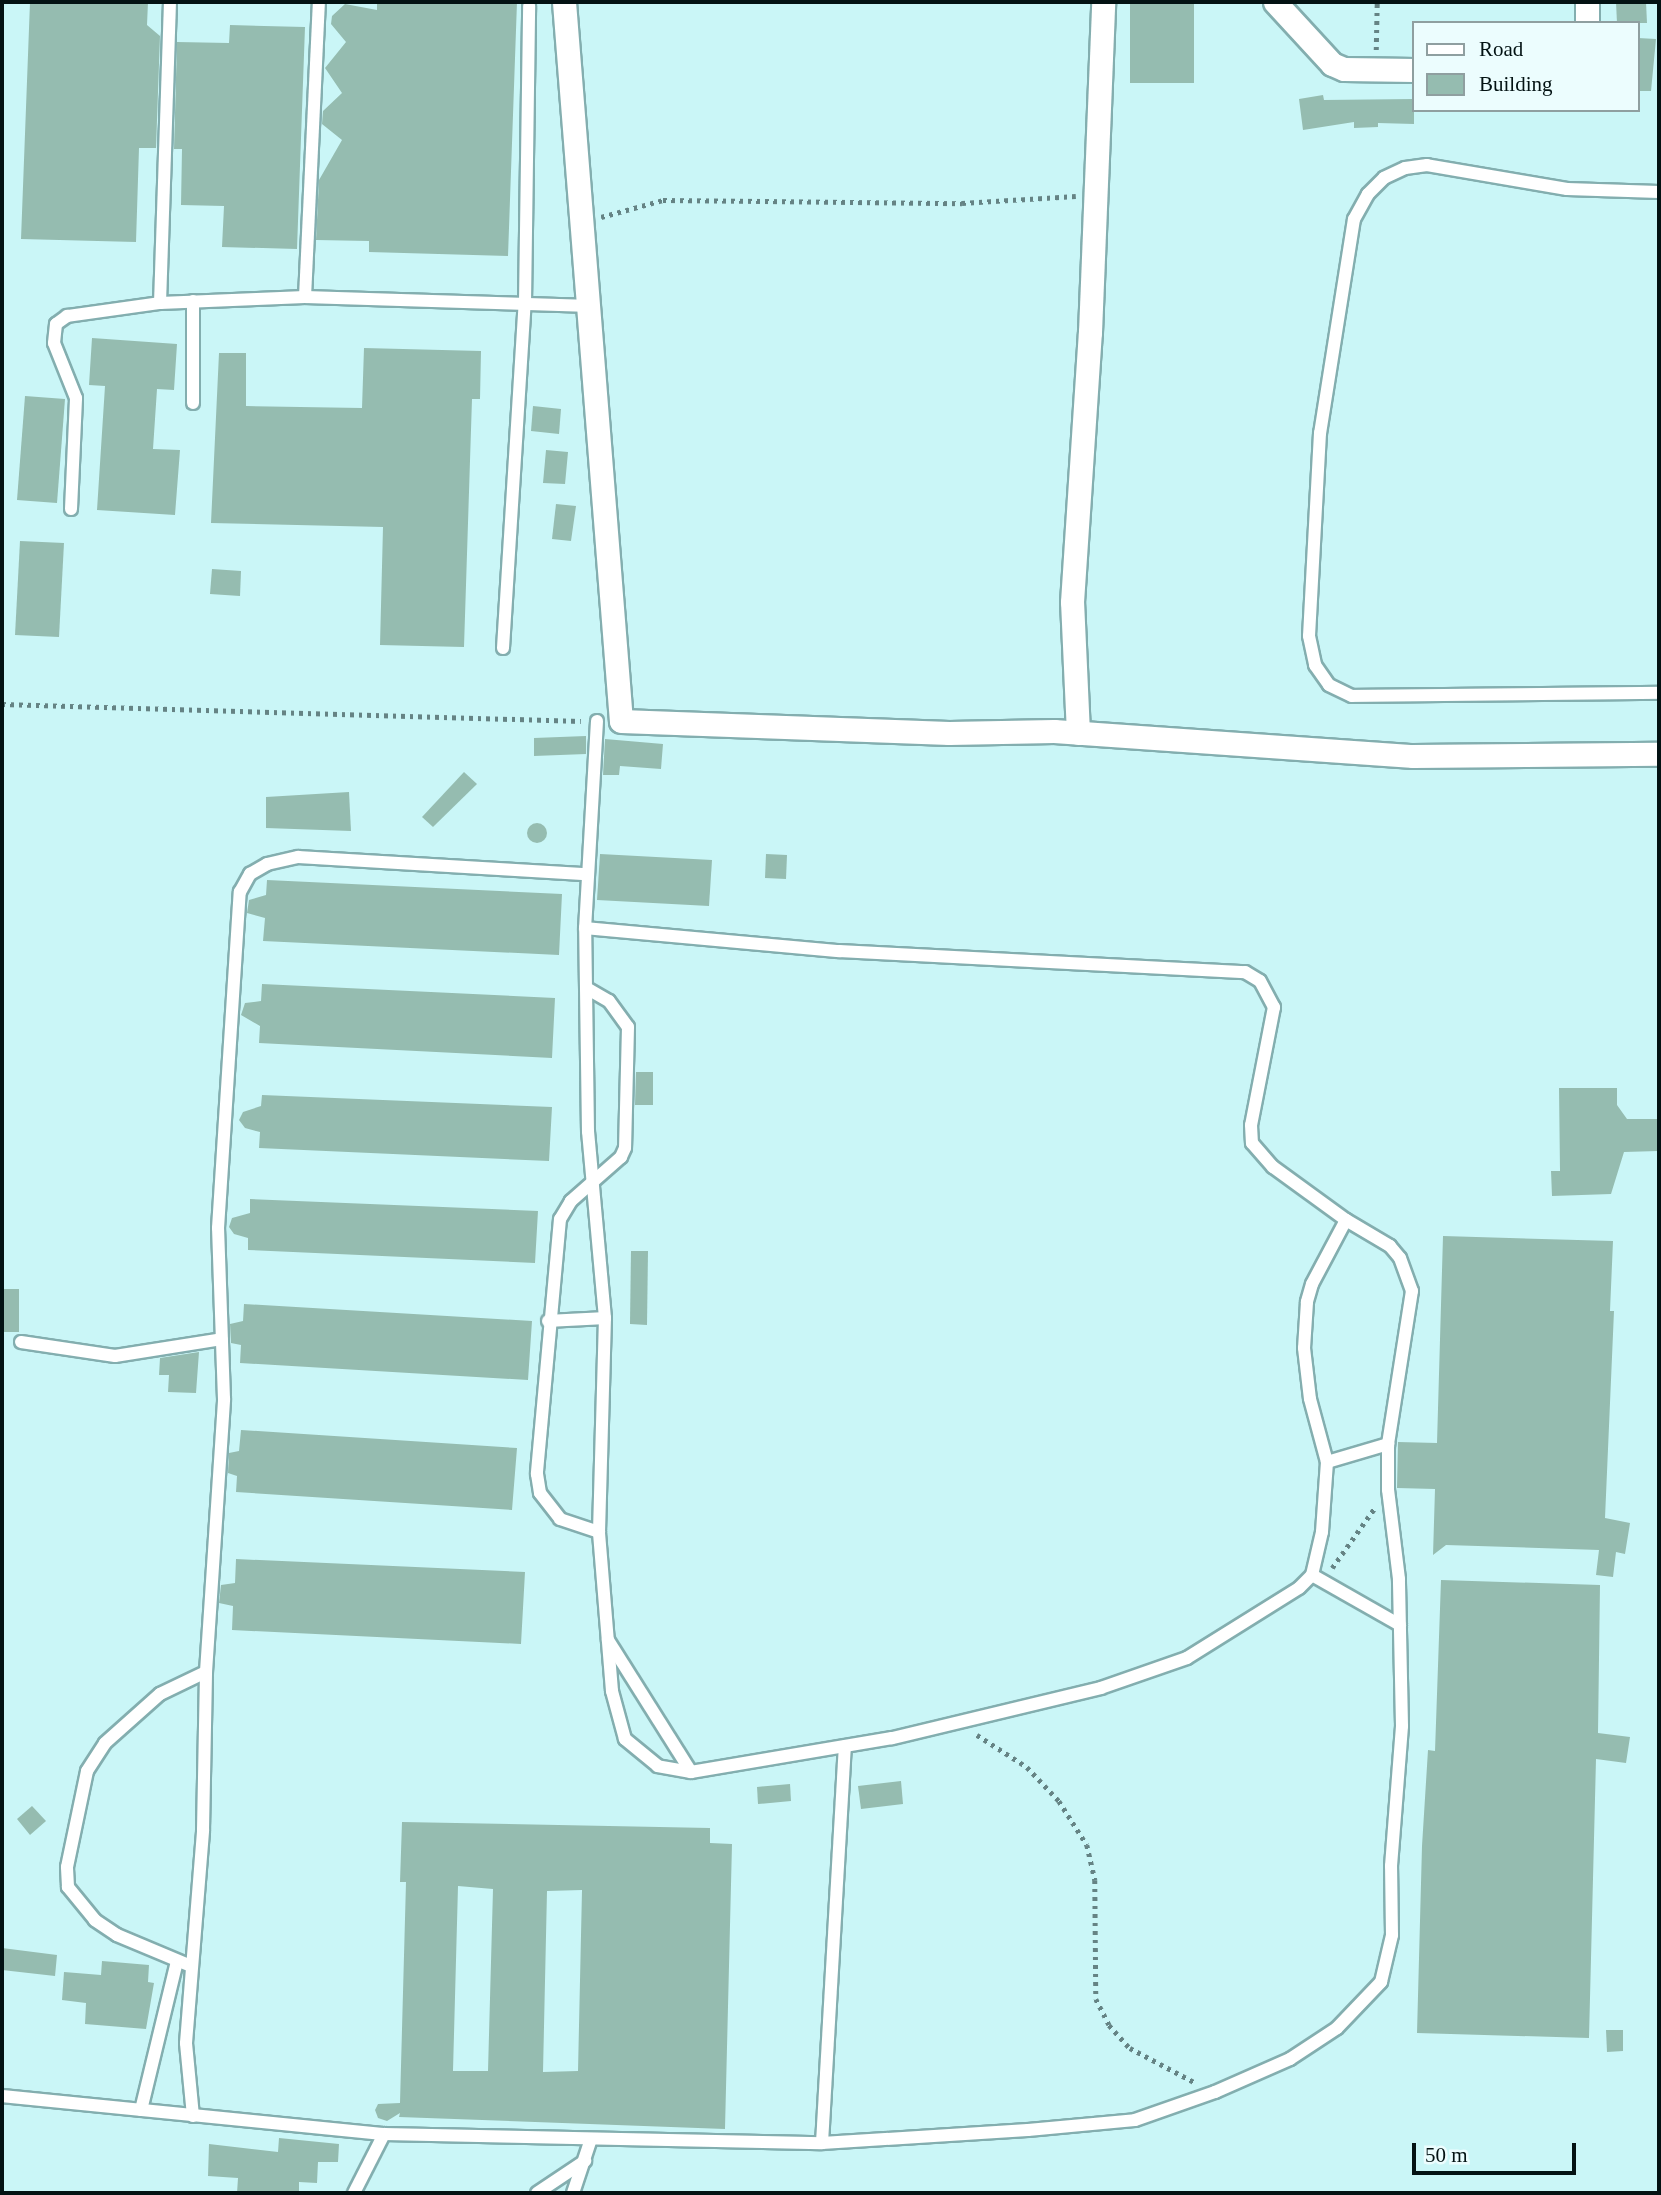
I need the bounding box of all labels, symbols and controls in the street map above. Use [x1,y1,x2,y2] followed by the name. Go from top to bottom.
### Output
[1412,21,1640,112] legend
[1479,37,1523,61] text: Road
[1479,72,1553,96] text: Building
[1416,2128,1580,2172] scale bar
[1425,2143,1468,2167] text: 50 m

